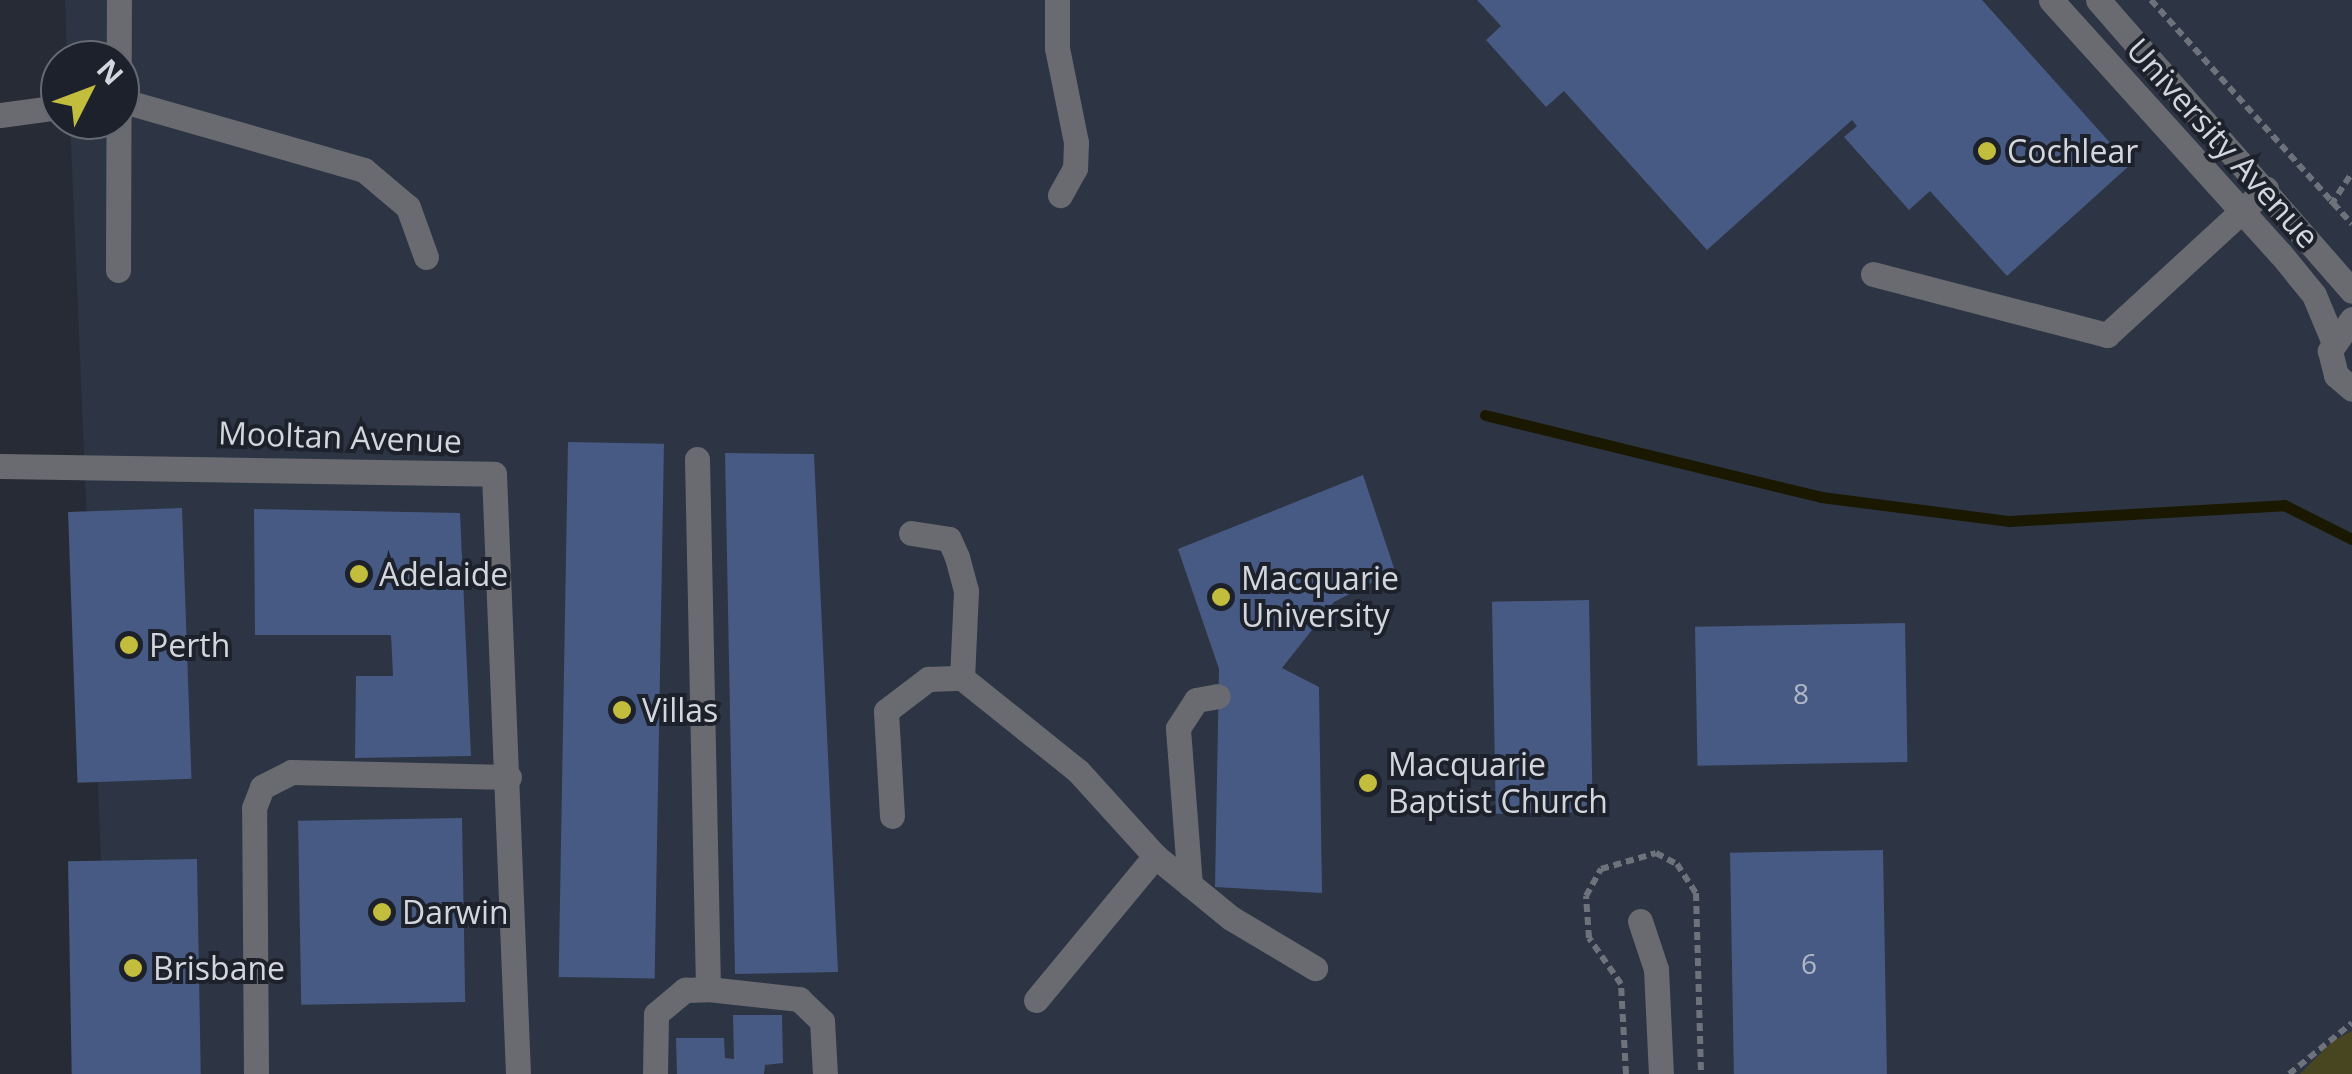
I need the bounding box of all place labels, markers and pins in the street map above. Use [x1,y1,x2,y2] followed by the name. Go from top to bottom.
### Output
[2007,132,2138,170] place label: Cochlear
[1976,140,1998,162] marker: Cochlear
[379,555,508,593] place label: Adelaide
[1241,560,1399,635] place label: Macquarie University
[348,563,370,585] marker: Adelaide
[1210,586,1232,608] marker: Macquarie University
[149,626,230,664] place label: Perth
[118,634,140,656] marker: Perth
[642,691,718,729] place label: Villas
[611,699,633,721] marker: Villas
[1388,746,1608,821] place label: Macquarie Baptist Church
[1357,772,1379,794] marker: Macquarie Baptist Church
[402,893,509,931] place label: Darwin
[371,901,393,923] marker: Darwin
[153,949,285,987] place label: Brisbane
[122,957,144,979] marker: Brisbane

